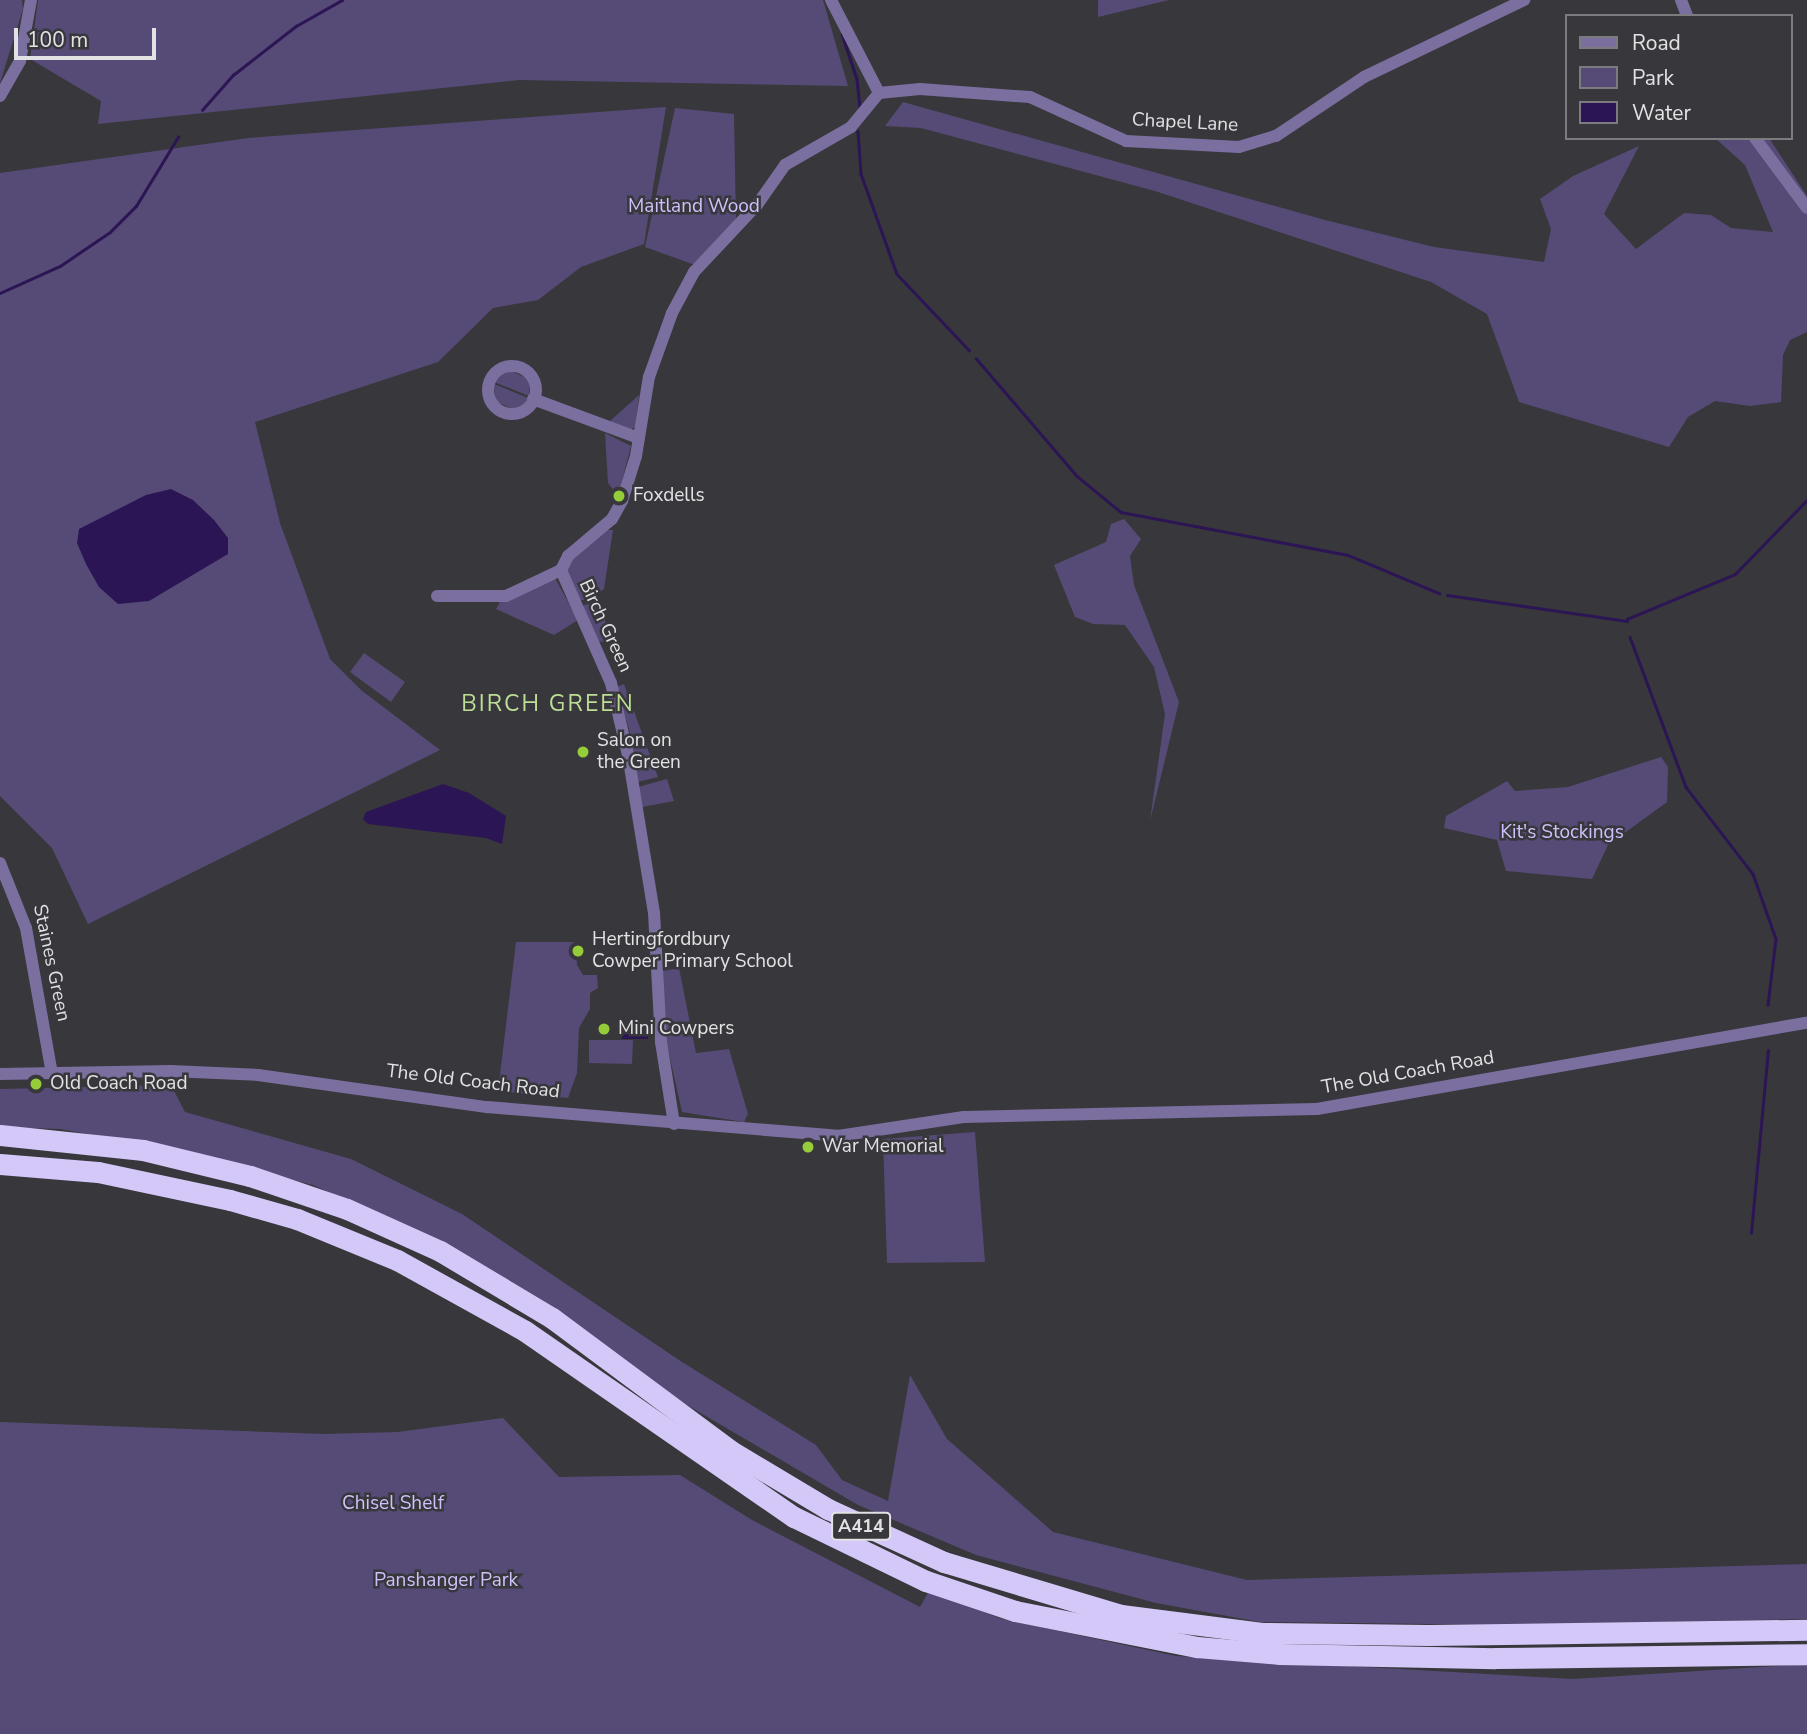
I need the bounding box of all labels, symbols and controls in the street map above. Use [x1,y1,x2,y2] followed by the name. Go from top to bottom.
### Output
[18,14,159,58] scale bar
[1566,14,1793,140] legend
[27,26,88,54] text: 100 m
[1632,29,1681,57] text: Road
[1632,64,1674,92] text: Park
[1632,99,1691,127] text: Water
[1131,109,1239,137] street label: Chapel Lane
[628,196,760,218] park label: Maitland Wood
[633,485,705,507] place label: Foxdells
[611,488,627,504] marker: Foxdells
[574,576,636,676] street label: Birch Green
[463,690,633,718] district label: BIRCH GREEN
[597,730,681,774] place label: Salon on the Green
[575,744,591,760] marker: Salon on the Green
[1500,822,1624,844] park label: Kit's Stockings
[27,902,75,1024] street label: Staines Green
[592,929,793,973] place label: Hertingfordbury Cowper Primary School
[570,943,586,959] marker: Hertingfordbury Cowper Primary School
[618,1018,734,1040] place label: Mini Cowpers
[596,1021,612,1037] marker: Mini Cowpers
[1320,1047,1496,1099] street label: The Old Coach Road
[385,1060,561,1104] street label: The Old Coach Road
[50,1073,187,1095] place label: Old Coach Road
[28,1076,44,1092] marker: Old Coach Road
[822,1136,944,1158] place label: War Memorial
[800,1139,816,1155] marker: War Memorial
[342,1493,444,1515] park label: Chisel Shelf
[830,1512,892,1540] road number: A414
[374,1570,518,1592] park label: Panshanger Park

